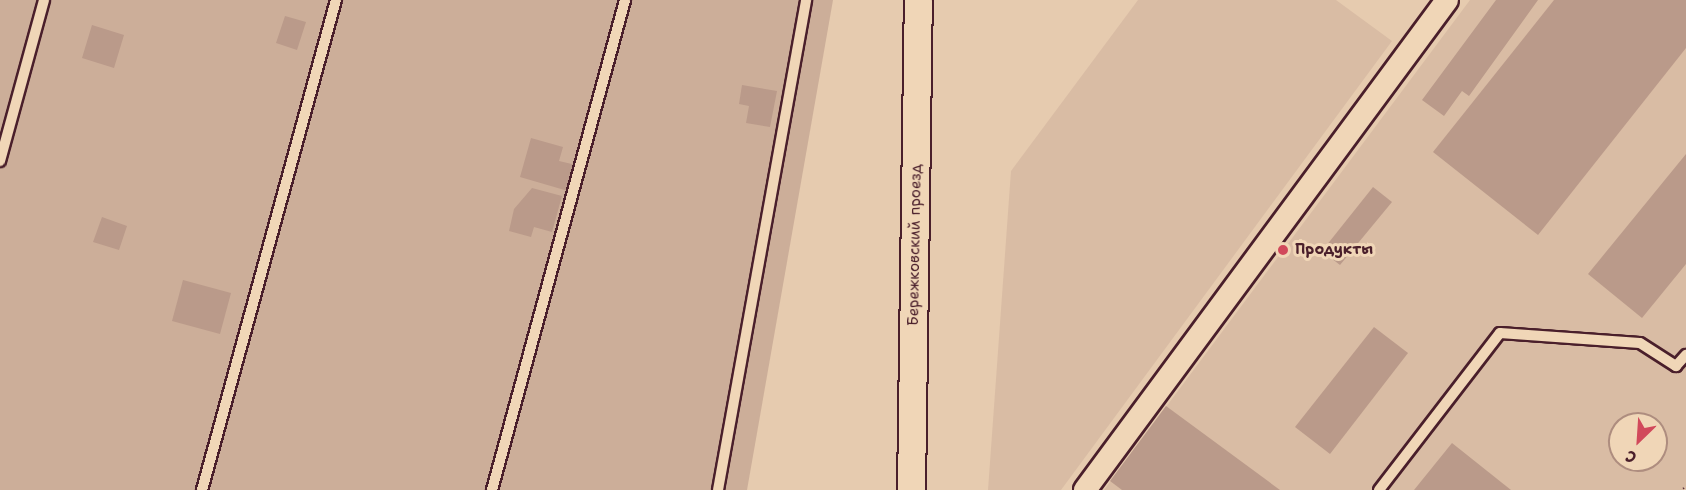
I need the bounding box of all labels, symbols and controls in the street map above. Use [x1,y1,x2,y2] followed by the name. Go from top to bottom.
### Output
[905,164,925,326] street label: Бережковский проезд
[1295,241,1373,259] place label: Продукты
[1276,243,1290,257] marker: Продукты
[1608,412,1668,472] north arrow
[1622,445,1640,469] text: С

